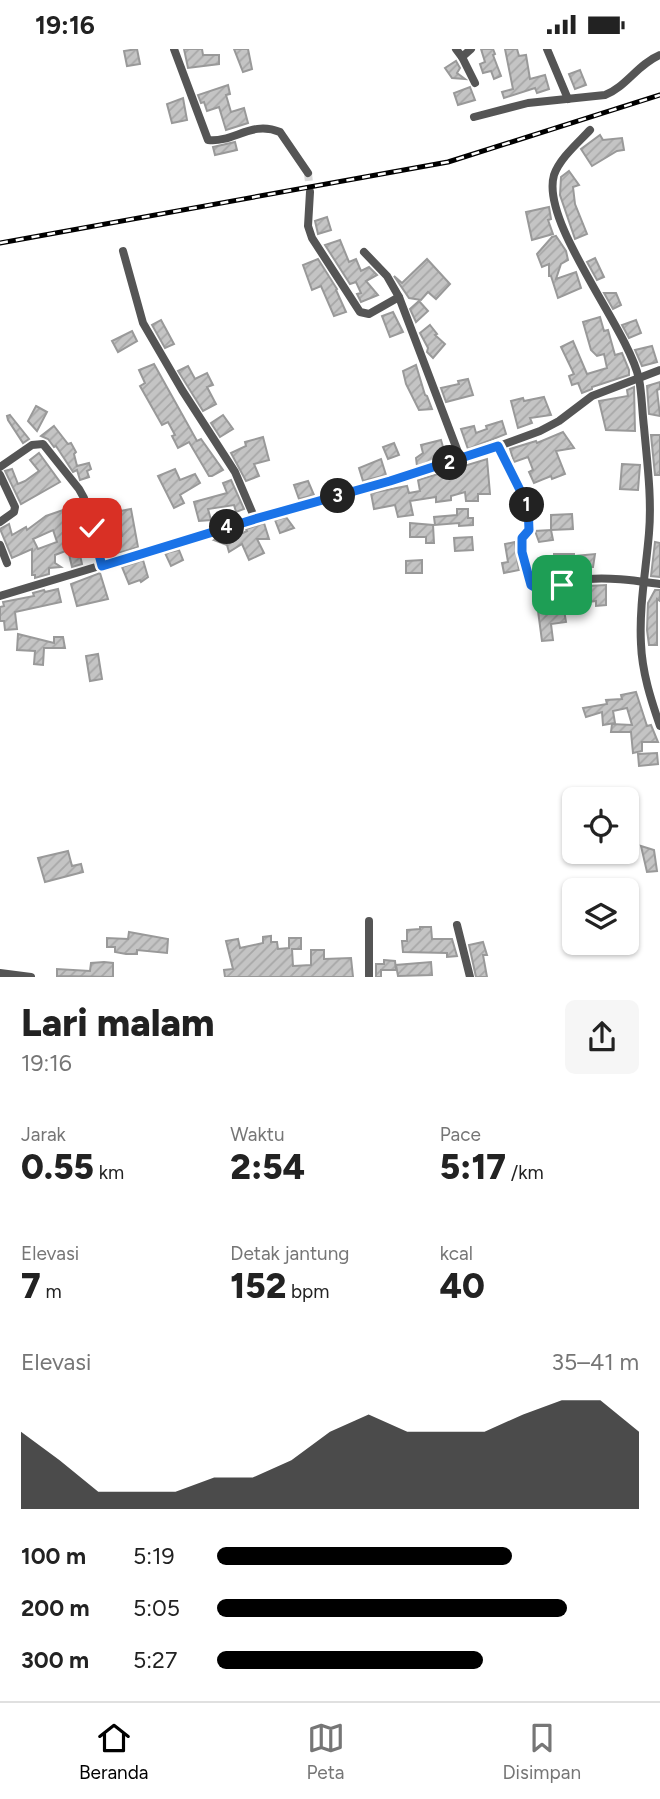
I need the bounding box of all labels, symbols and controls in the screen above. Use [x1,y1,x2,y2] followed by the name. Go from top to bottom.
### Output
[35,9,95,41] text: 19:16
[433,445,468,481] pin: 2
[444,451,455,474] text: 2
[320,479,356,513] pin: 3
[332,484,343,507] text: 3
[510,487,544,523] pin: 1
[522,493,531,516] text: 1
[62,498,122,558] pin
[73,509,111,547] icon: check
[210,510,244,545] pin: 4
[220,515,233,538] text: 4
[532,555,592,615] pin
[543,566,581,604] icon: arrive
[562,787,639,955] map controls
[562,787,639,864] button: locate
[562,878,639,955] button: layers
[21,1000,215,1046] text: Lari malam
[565,1000,639,1074] button: share
[21,1049,72,1077] text: 19:16
[21,1123,66,1146] text: Jarak
[230,1123,285,1146] text: Waktu
[440,1123,481,1146] text: Pace
[21,1146,94,1188] text: 0.55
[230,1146,305,1188] text: 2:54
[440,1146,506,1188] text: 5:17
[94,1161,124,1184] text: km
[506,1161,544,1184] text: /km
[21,1242,79,1265] text: Elevasi
[230,1242,349,1265] text: Detak jantung
[440,1242,473,1265] text: kcal
[21,1265,41,1307] text: 7
[230,1265,286,1307] text: 152
[440,1265,485,1307] text: 40
[41,1280,62,1303] text: m
[286,1280,330,1303] text: bpm
[21,1348,91,1376] text: Elevasi
[552,1348,639,1376] text: 35–41 m
[21,1542,86,1570] text: 100 m
[133,1542,175,1570] text: 5:19
[21,1594,90,1622] text: 200 m
[133,1594,180,1622] text: 5:05
[21,1646,89,1674] text: 300 m
[133,1646,177,1674] text: 5:27
[79,1719,149,1784] tab: Beranda
[307,1719,345,1784] tab: Peta
[503,1719,581,1784] tab: Disimpan

